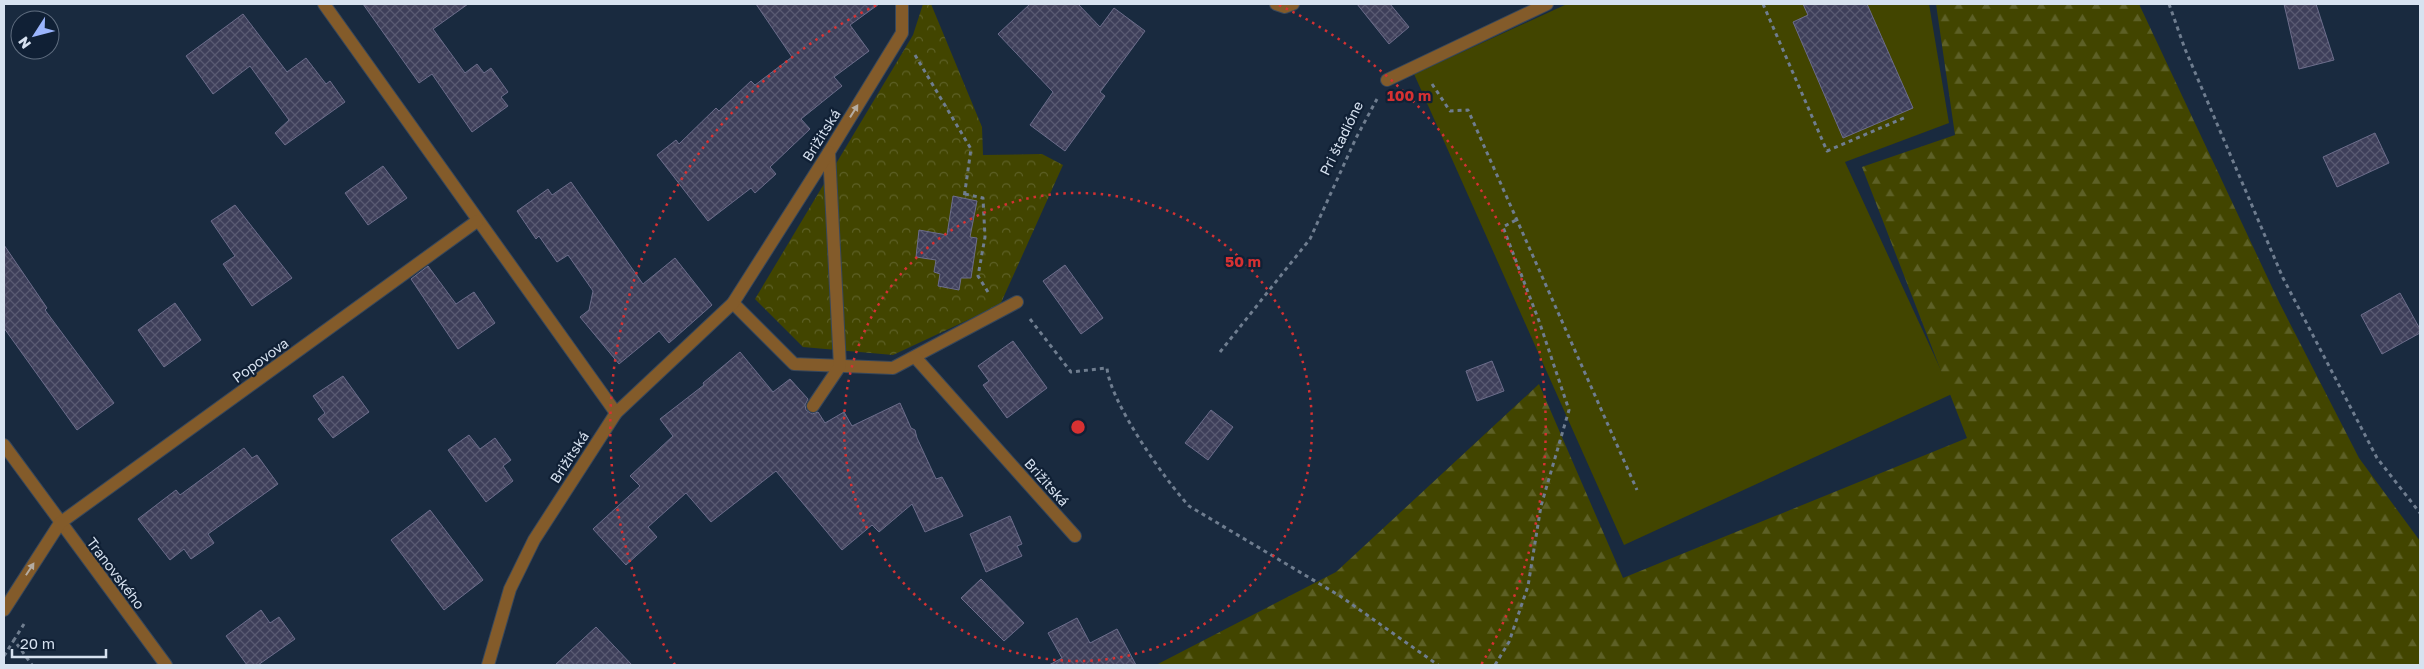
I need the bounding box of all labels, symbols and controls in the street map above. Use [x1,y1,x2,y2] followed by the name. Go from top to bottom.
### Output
[10,10,60,60] north arrow
[14,34,34,52] text: N
[1387,86,1431,104] text: 100 m
[1316,98,1366,178] street label: Pri štadióne
[850,104,859,117] one-way arrow
[798,106,844,164] street label: Brižitská
[1225,252,1261,270] text: 50 m
[229,334,291,386] street label: Popovova
[1069,418,1087,436] centre of rings
[546,428,592,486] street label: Brižitská
[1021,455,1073,509] street label: Brižitská
[84,534,148,612] street label: Tranovského
[25,563,35,576] one-way arrow
[12,626,106,658] scale bar
[20,634,55,652] text: 20 m

